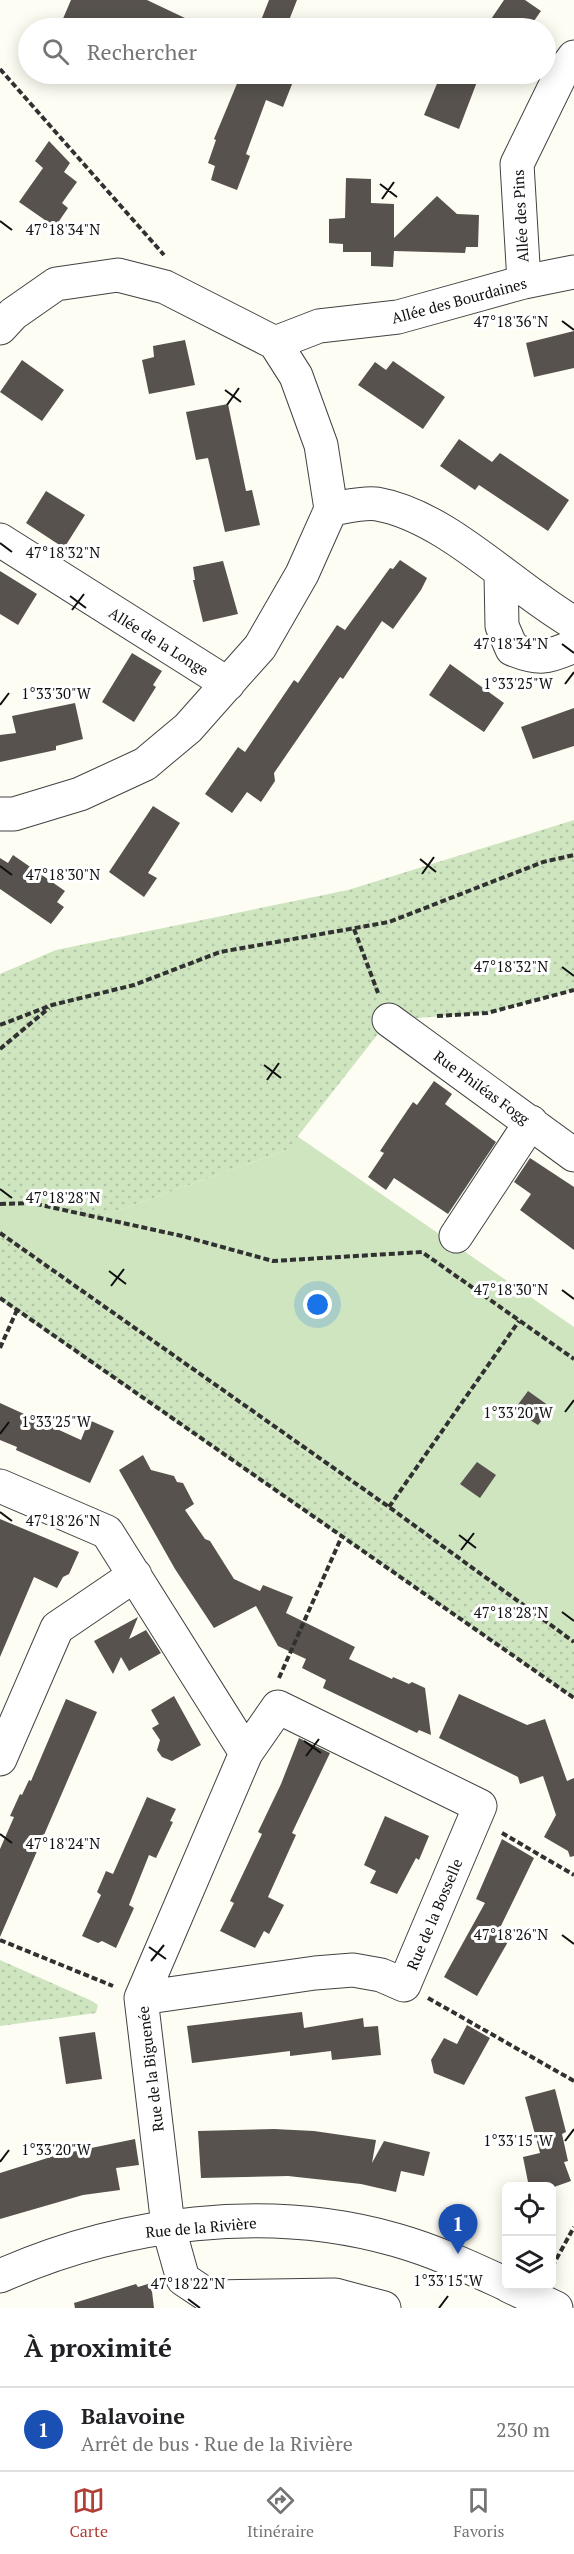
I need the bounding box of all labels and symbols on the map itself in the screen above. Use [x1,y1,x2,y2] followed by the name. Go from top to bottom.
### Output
[508,169,532,263] street label: Allée des Pins
[26,219,100,239] text: 47°18'34"N
[389,272,529,328] street label: Allée des Bourdaines
[474,311,548,331] text: 47°18'36"N
[26,542,100,562] text: 47°18'32"N
[105,602,213,680] street label: Allée de la Longe
[474,633,548,653] text: 47°18'34"N
[483,673,554,693] text: 1°33'25"W
[21,683,92,703] text: 1°33'30"W
[26,864,100,884] text: 47°18'30"N
[474,956,548,976] text: 47°18'32"N
[430,1046,535,1129] street label: Rue Philéas Fogg
[26,1187,100,1207] text: 47°18'28"N
[474,1279,548,1299] text: 47°18'30"N
[303,1290,332,1319] your location
[483,1402,554,1422] text: 1°33'20"W
[21,1411,92,1431] text: 1°33'25"W
[26,1510,100,1530] text: 47°18'26"N
[474,1602,548,1622] text: 47°18'28"N
[26,1833,100,1853] text: 47°18'24"N
[401,1855,467,1973] street label: Rue de la Bosselle
[474,1924,548,1944] text: 47°18'26"N
[132,2005,168,2133] street label: Rue de la Biguenée
[483,2130,554,2150] text: 1°33'15"W
[21,2139,92,2159] text: 1°33'20"W
[438,2204,478,2254] pin: 1
[145,2212,257,2242] street label: Rue de la Rivière
[413,2270,484,2290] text: 1°33'15"W
[151,2273,225,2293] text: 47°18'22"N

